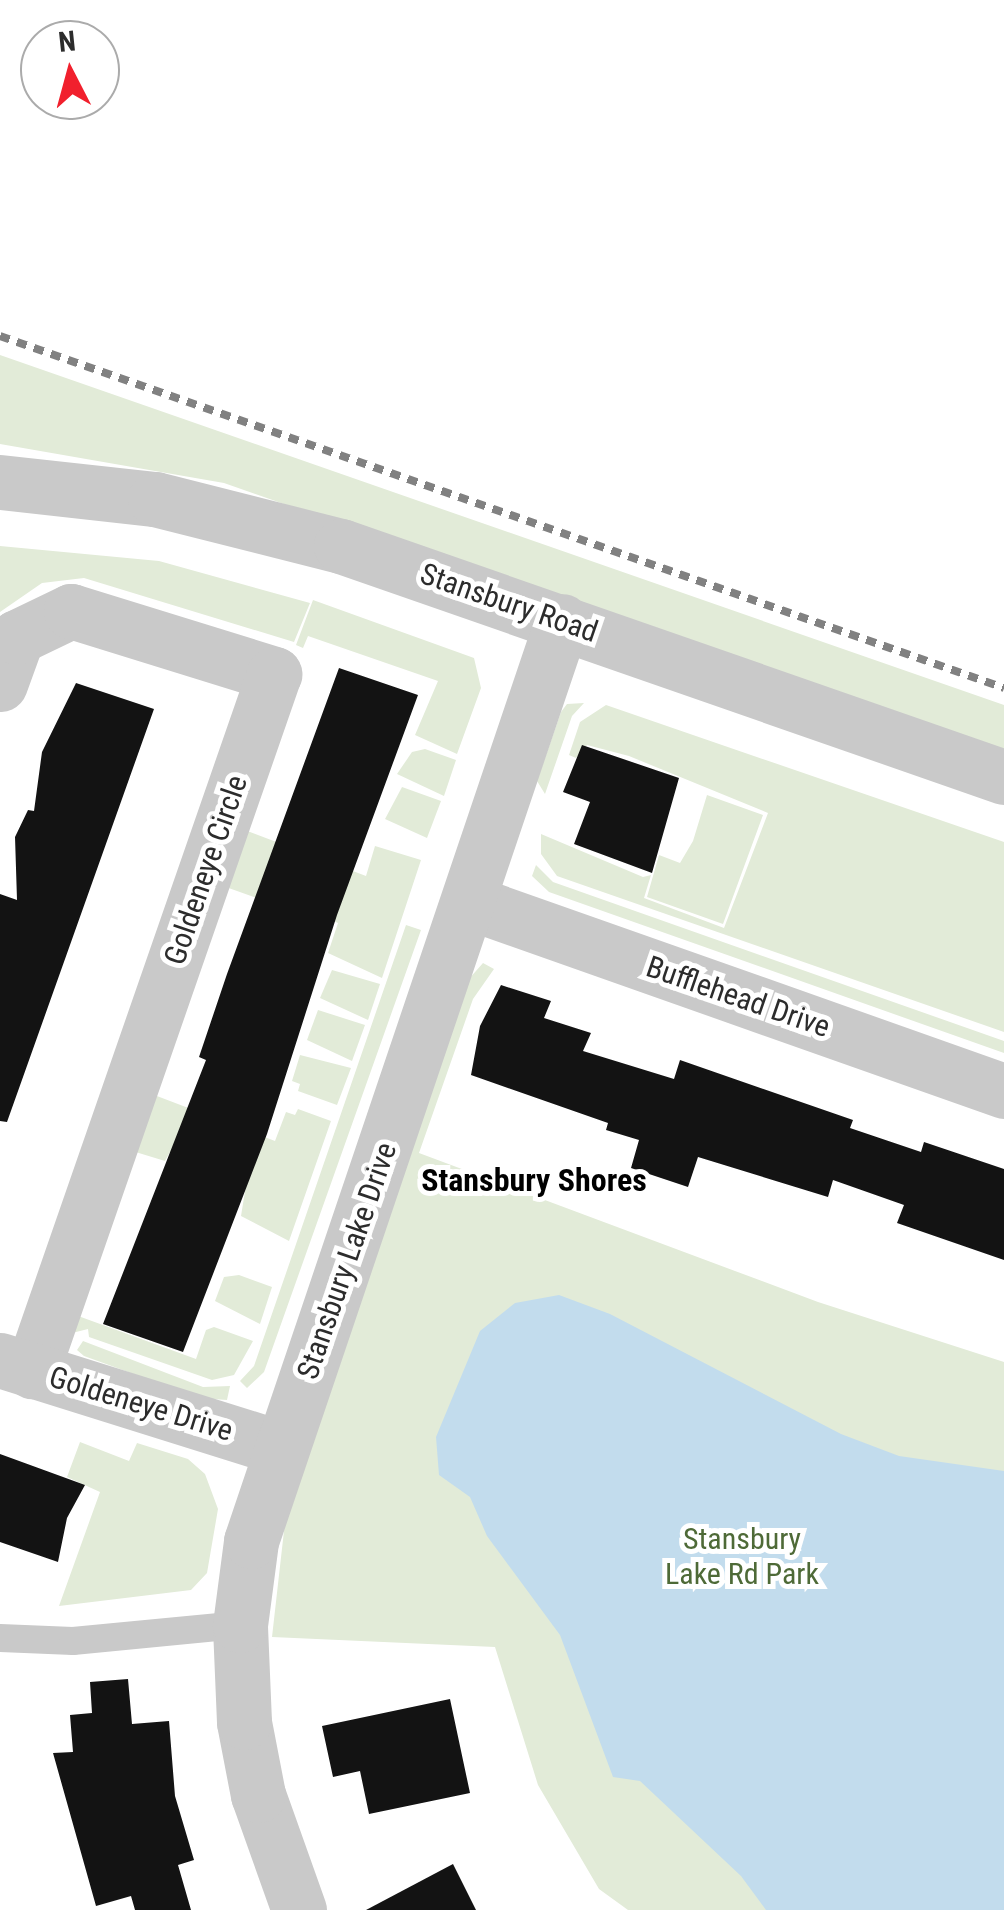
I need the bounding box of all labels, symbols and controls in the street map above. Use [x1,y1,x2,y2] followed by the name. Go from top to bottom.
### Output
[20,20,120,120] north arrow
[57,24,77,59] text: N
[416,556,602,650] street label: Stansbury Road
[157,771,255,969] street label: Goldeneye Circle
[641,949,835,1045] street label: Bufflehead Drive
[290,1138,404,1384] street label: Stansbury Lake Drive
[421,1161,647,1199] district label: Stansbury Shores
[45,1359,237,1449] street label: Goldeneye Drive
[665,1521,819,1592] park label: Stansbury Lake Rd Park

